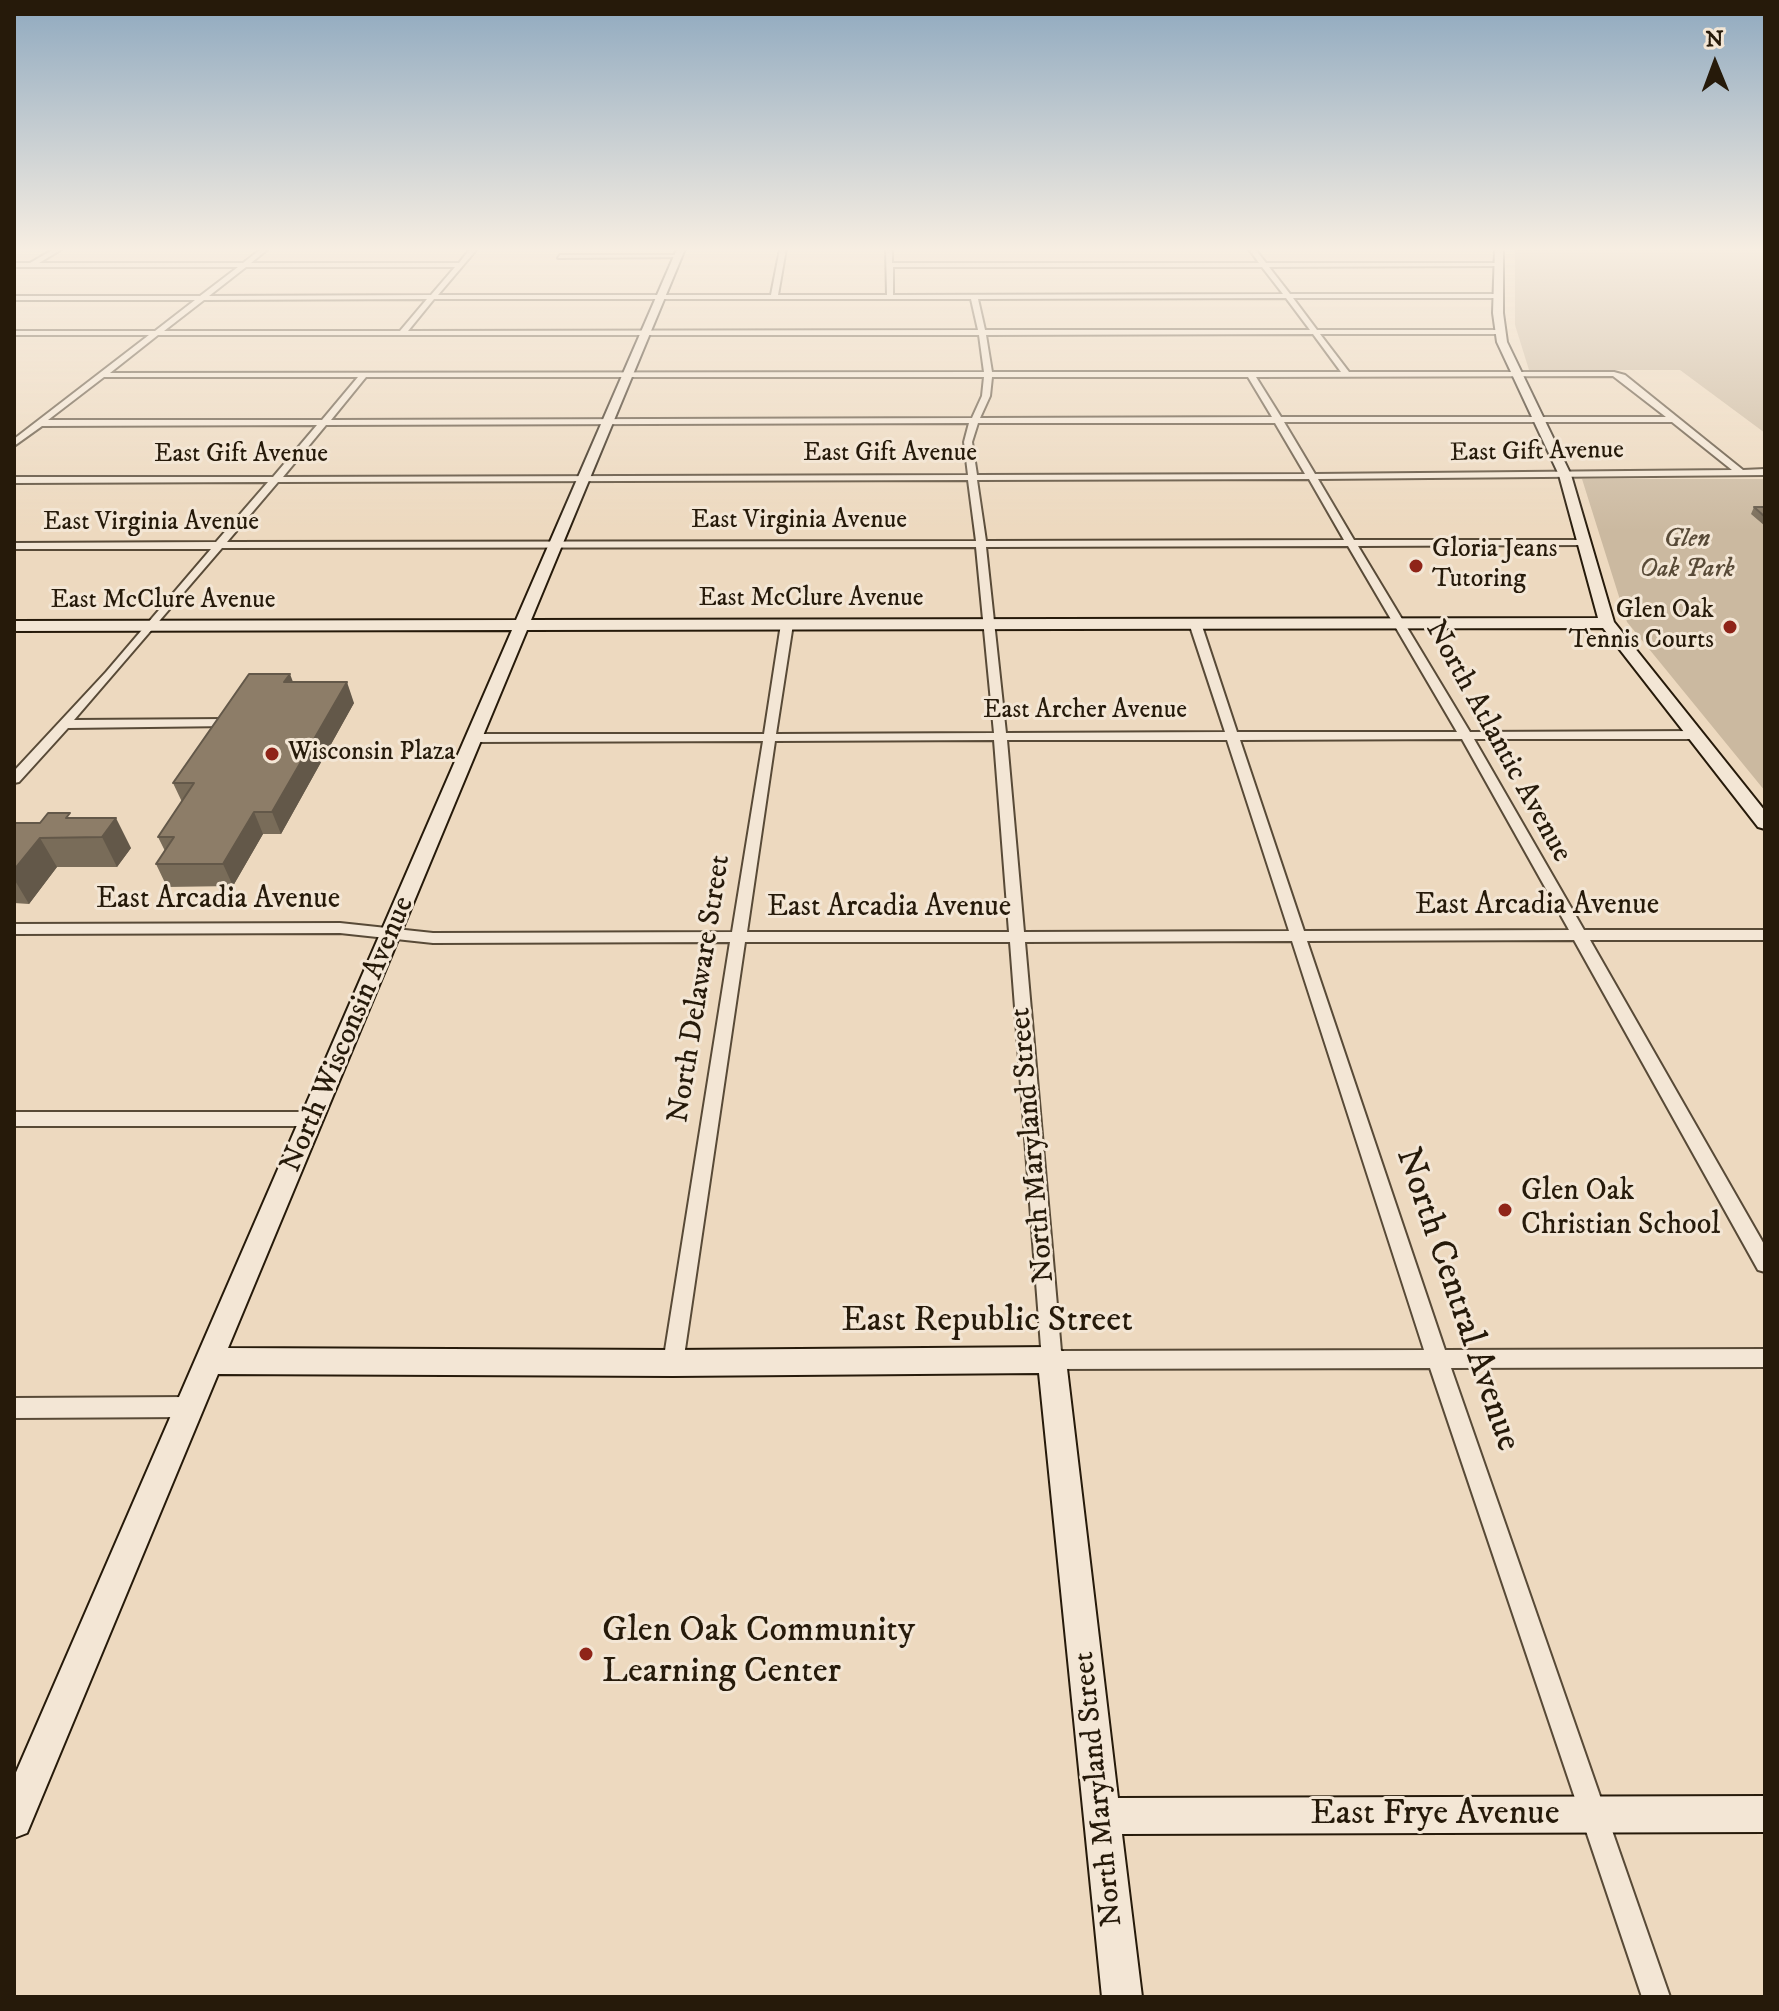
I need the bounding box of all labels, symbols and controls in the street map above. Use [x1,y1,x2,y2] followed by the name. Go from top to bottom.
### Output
[1675,24,1755,104] north arrow
[1705,26,1724,53] text: N
[1450,436,1624,470] street label: East Gift Avenue
[803,439,977,471] street label: East Gift Avenue
[154,440,328,472] street label: East Gift Avenue
[691,506,907,538] street label: East Virginia Avenue
[43,508,259,540] street label: East Virginia Avenue
[1639,525,1735,586] park label: Glen Oak Park
[1432,535,1557,596] place label: Gloria Jeans Tutoring
[1407,557,1425,575] marker: Gloria Jeans Tutoring
[698,584,924,616] street label: East McClure Avenue
[50,586,276,618] street label: East McClure Avenue
[1569,596,1714,658] place label: Glen Oak Tennis Courts
[1416,615,1578,869] street label: North Atlantic Avenue
[1721,618,1739,636] marker: Glen Oak Tennis Courts
[983,696,1187,728] street label: East Archer Avenue
[288,738,455,770] place label: Wisconsin Plaza
[263,745,281,763] marker: Wisconsin Plaza
[662,852,740,1126] street label: North Delaware Street
[96,883,340,919] street label: East Arcadia Avenue
[1415,889,1659,925] street label: East Arcadia Avenue
[767,891,1011,927] street label: East Arcadia Avenue
[275,892,423,1178] street label: North Wisconsin Avenue
[1004,1006,1064,1284] street label: North Maryland Street
[1384,1143,1528,1457] street label: North Central Avenue
[1521,1175,1720,1246] place label: Glen Oak Christian School
[1496,1201,1514,1219] marker: Glen Oak Christian School
[841,1301,1133,1345] street label: East Republic Street
[602,1611,915,1696] place label: Glen Oak Community Learning Center
[577,1645,595,1663] marker: Glen Oak Community Learning Center
[1068,1650,1132,1928] street label: North Maryland Street
[1310,1794,1560,1838] street label: East Frye Avenue

